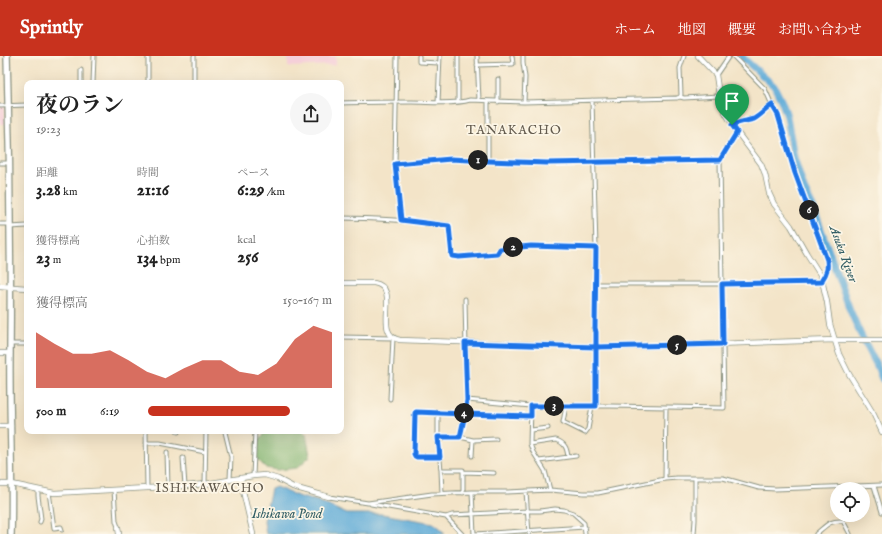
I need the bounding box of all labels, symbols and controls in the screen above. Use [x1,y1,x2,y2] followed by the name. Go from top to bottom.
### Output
[20,16,83,40] text: Sprintly
[614,21,656,39] text: ホーム
[678,21,706,39] text: 地図
[728,21,756,39] text: 概要
[778,21,862,39] text: お問い合わせ
[715,84,749,125] pin
[721,90,743,112] icon: arrive
[36,92,124,120] text: 夜のラン
[290,93,332,135] button: share
[36,121,61,138] text: 19:23
[466,122,562,139] district label: TANAKACHO
[468,150,488,170] pin: 1
[476,153,480,167] text: 1
[36,166,58,180] text: 距離
[137,166,159,180] text: 時間
[237,166,270,180] text: ペース
[36,180,61,201] text: 3.28
[137,180,169,201] text: 21:16
[237,180,264,201] text: 6:29
[61,185,77,199] text: km
[264,185,285,199] text: /km
[799,200,819,220] pin: 6
[807,203,811,217] text: 6
[824,221,861,285] water label: Asuka River
[237,233,256,247] text: kcal
[36,234,80,248] text: 獲得標高
[137,234,170,248] text: 心拍数
[503,237,523,257] pin: 2
[510,240,516,254] text: 2
[237,247,259,268] text: 256
[36,248,50,269] text: 23
[137,248,158,269] text: 134
[50,253,61,267] text: m
[158,253,180,267] text: bpm
[282,292,332,309] text: 150–167 m
[36,295,88,312] text: 獲得標高
[667,335,687,355] pin: 5
[675,338,679,352] text: 5
[544,396,564,416] pin: 3
[552,399,556,413] text: 3
[36,403,66,420] text: 500 m
[100,403,119,420] text: 6:19
[454,403,474,423] pin: 4
[461,406,467,420] text: 4
[155,480,265,497] district label: ISHIKAWACHO
[830,482,870,522] map controls
[830,482,870,522] button: locate
[251,506,323,523] water label: Ishikawa Pond

